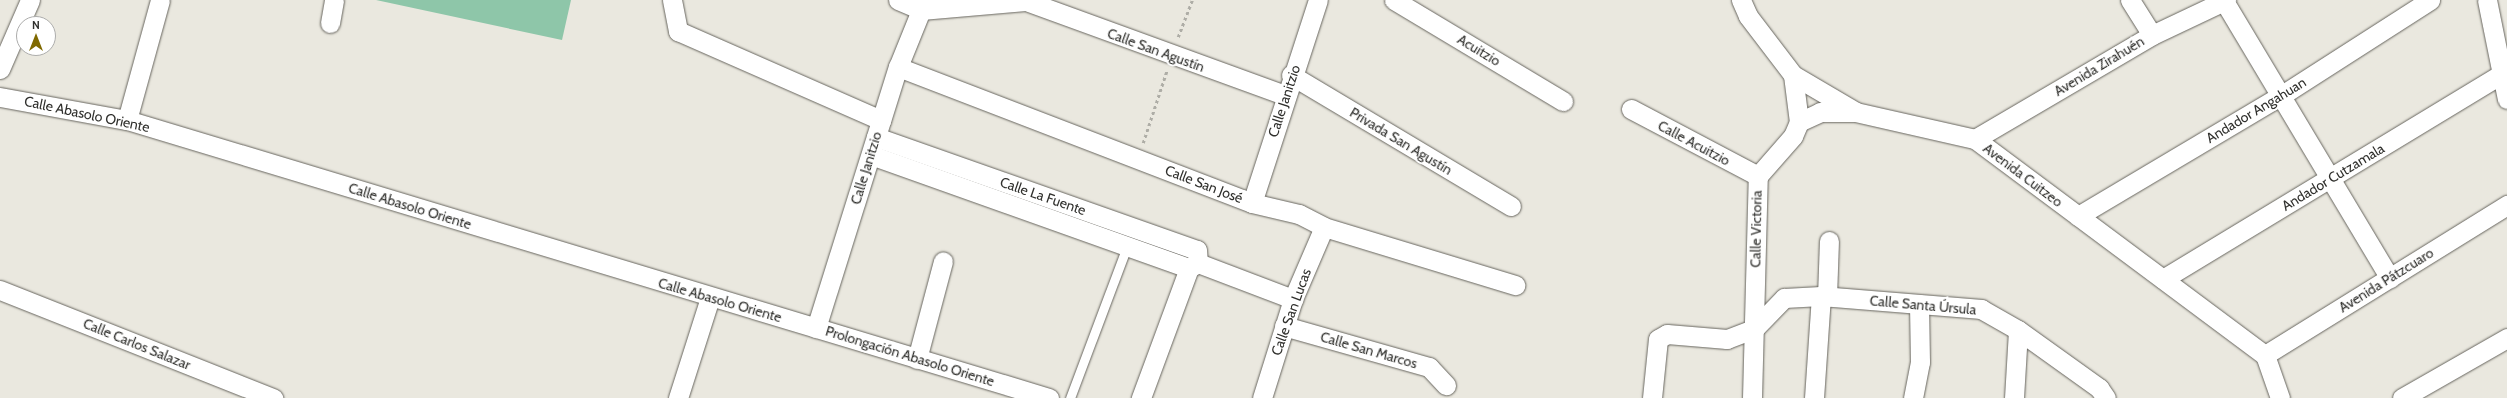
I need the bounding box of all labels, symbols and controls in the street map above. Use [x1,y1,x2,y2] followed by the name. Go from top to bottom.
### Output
[16,16,56,56] north arrow
[32,18,40,32] text: N
[1105,25,1207,75] street label: Calle San Agustín
[1454,31,1504,69] street label: Acuitzio
[2051,33,2147,99] street label: Avenida Zirahuén
[1264,63,1304,139] street label: Calle Janitzio
[2203,74,2309,146] street label: Andador Angahuan
[23,93,151,135] street label: Calle Abasolo Oriente
[1347,104,1455,178] street label: Privada San Agustín
[1655,117,1733,169] street label: Calle Acuitzio
[847,130,885,206] street label: Calle Janitzio
[1980,140,2066,210] street label: Avenida Cuitzeo
[2279,140,2387,214] street label: Andador Cutzamala
[1163,161,1245,207] street label: Calle San José
[998,173,1088,219] street label: Calle La Fuente
[346,179,474,233] street label: Calle Abasolo Oriente
[1747,190,1765,268] street label: Calle Victoria
[2336,244,2436,316] street label: Avenida Pátzcuaro
[1268,266,1314,358] street label: Calle San Lucas
[656,274,784,326] street label: Calle Abasolo Oriente
[1869,292,1977,318] street label: Calle Santa Úrsula
[81,315,193,373] street label: Calle Carlos Salazar
[823,322,997,390] street label: Prolongación Abasolo Oriente
[1319,328,1419,372] street label: Calle San Marcos

